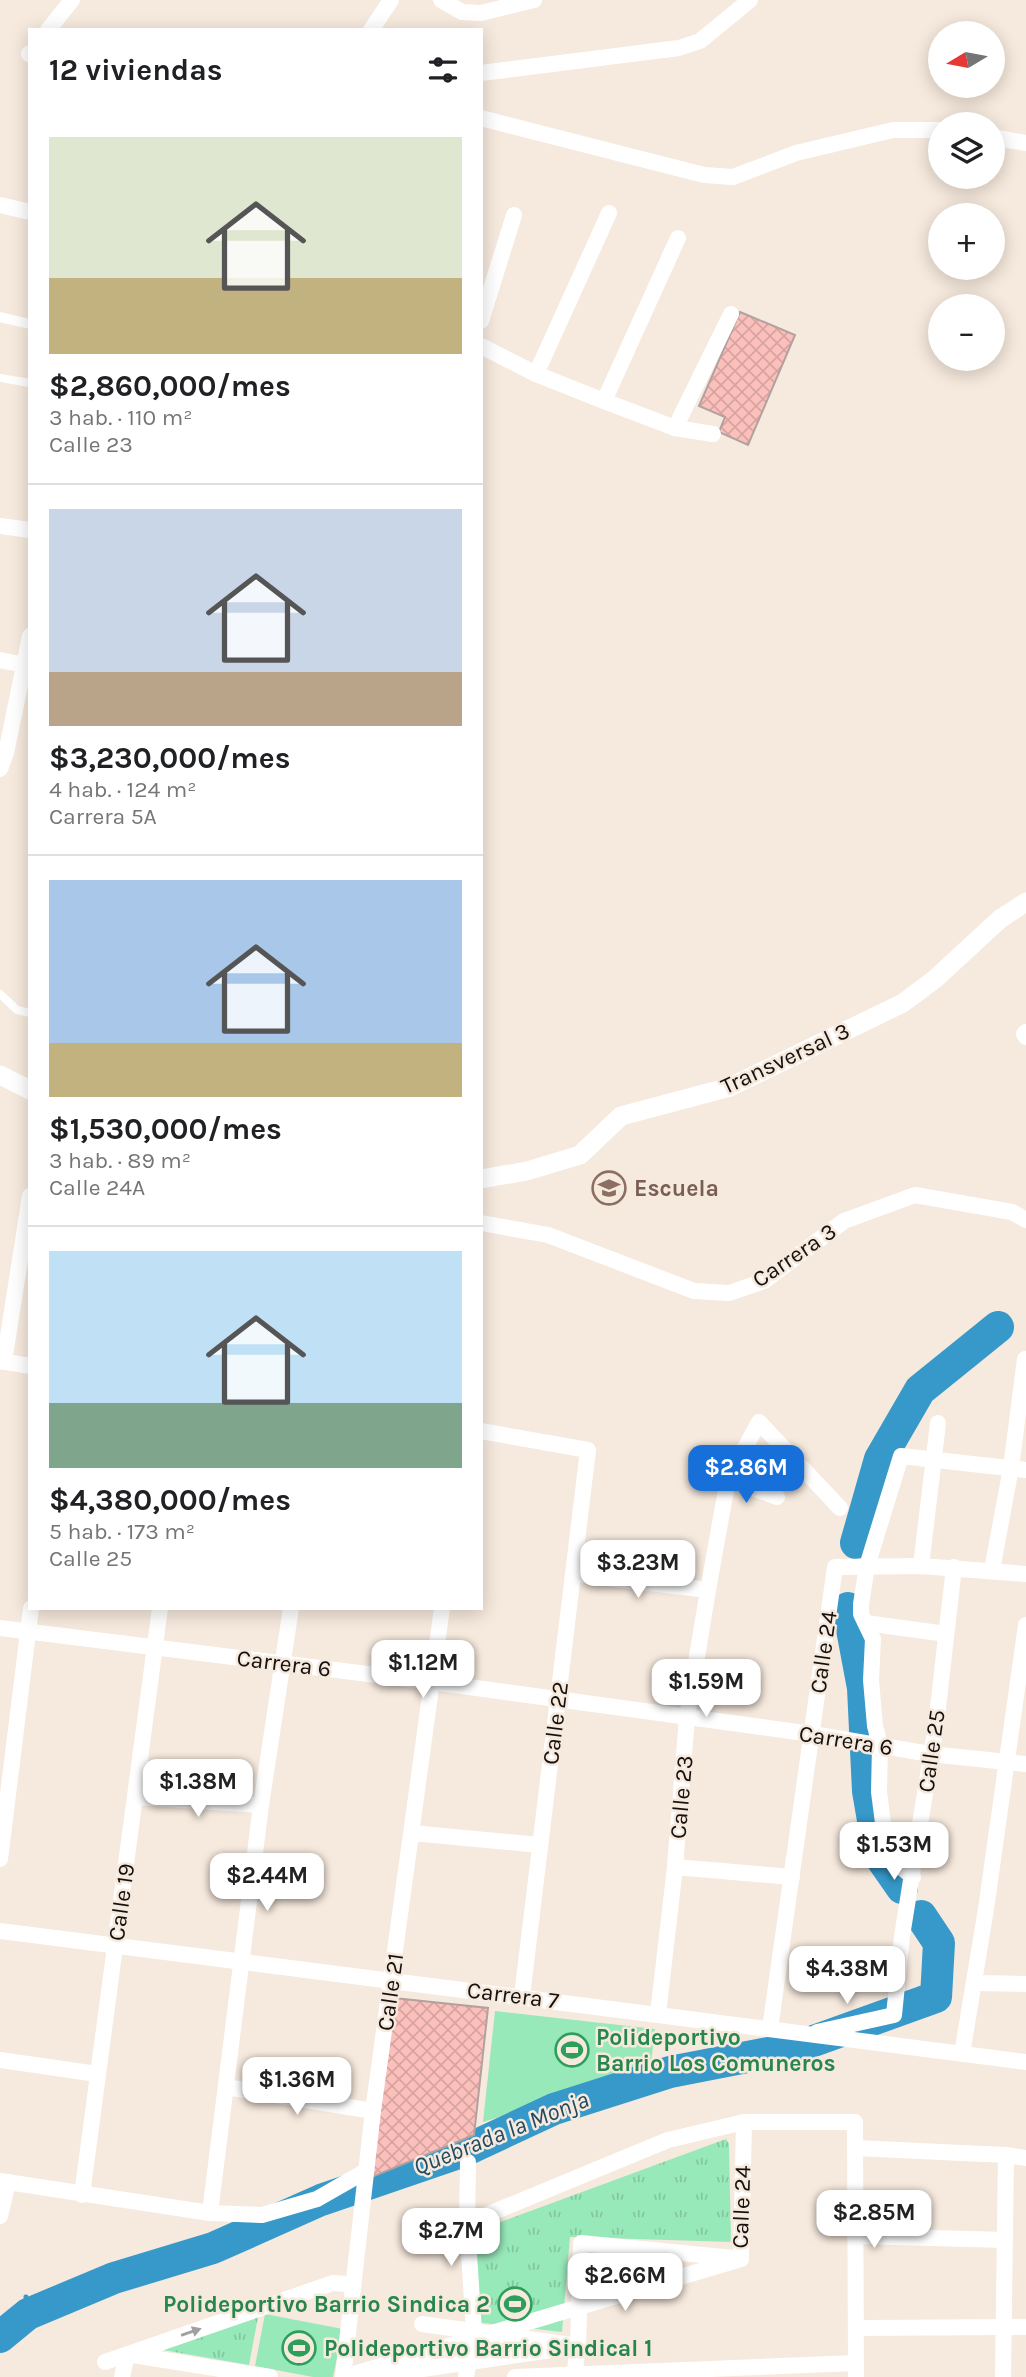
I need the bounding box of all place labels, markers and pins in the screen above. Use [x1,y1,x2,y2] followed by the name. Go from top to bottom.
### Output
[590,1169,628,1207] school or university icon: Escuela
[634,1175,719,1202] place label: Escuela
[689,1446,803,1505] pin: $2.86M
[581,1540,695,1600] pin: $3.23M
[366,1640,480,1700] pin: $1.12M
[649,1660,763,1719] pin: $1.59M
[141,1759,255,1819] pin: $1.38M
[837,1822,951,1882] pin: $1.53M
[210,1854,324,1913] pin: $2.44M
[790,1946,904,2006] pin: $4.38M
[596,2024,836,2077] place label: Polideportivo Barrio Los Comuneros
[553,2031,591,2069] sports icon: Polideportivo Barrio Los Comuneros
[240,2058,354,2117] pin: $1.36M
[817,2190,931,2250] pin: $2.85M
[402,2208,500,2268] pin: $2.7M
[568,2254,682,2313] pin: $2.66M
[496,2285,534,2323] sports icon: Polideportivo Barrio Sindica 2
[163,2291,490,2318] place label: Polideportivo Barrio Sindica 2
[280,2329,318,2367] sports icon: Polideportivo Barrio Sindical 1
[324,2335,652,2362] place label: Polideportivo Barrio Sindical 1

